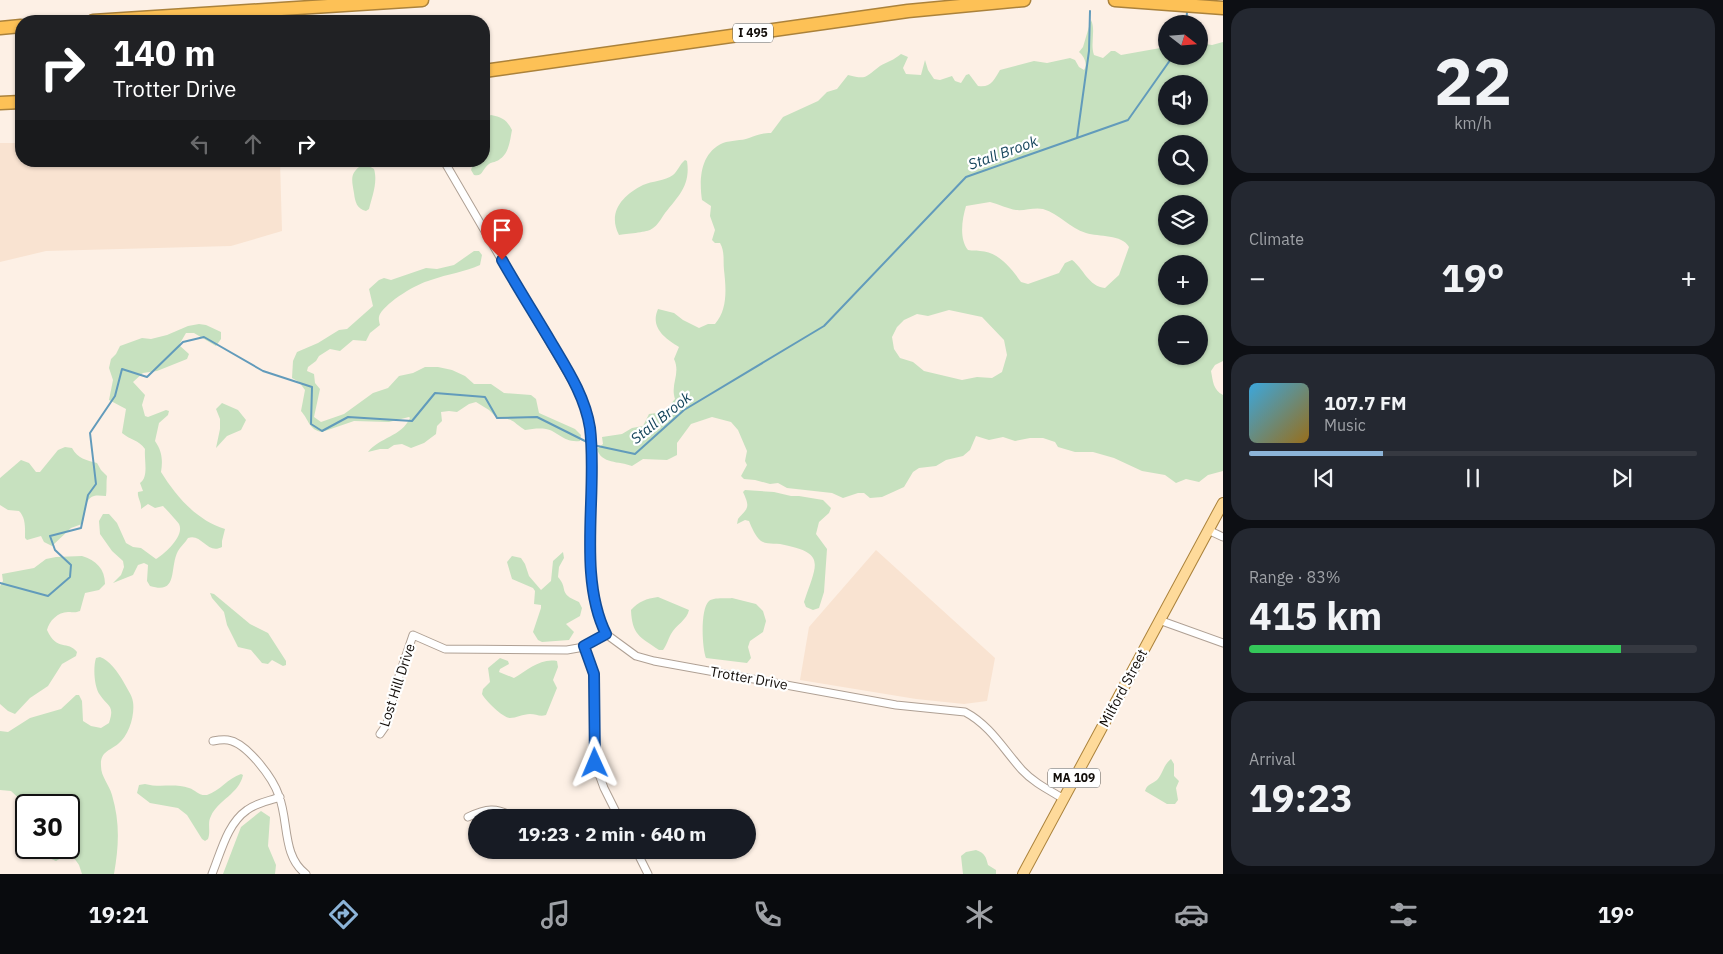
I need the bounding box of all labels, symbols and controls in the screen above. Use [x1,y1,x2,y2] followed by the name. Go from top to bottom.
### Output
[1158,15,1208,65] north arrow
[1158,15,1208,365] map controls
[733,23,773,42] road number: I 495
[113,30,216,76] text: 140 m
[30,35,95,100] icon: right
[1434,38,1512,123] text: 22
[113,74,236,103] text: Trotter Drive
[1158,75,1208,125] button: sound
[1454,113,1492,133] text: km/h
[186,130,214,158] icon: left
[239,130,267,158] icon: ahead
[292,130,320,158] icon: right
[965,131,1040,174] water label: Stall Brook
[1158,135,1208,185] button: search
[1158,195,1208,245] button: layers
[481,209,523,260] pin
[488,216,516,244] icon: arrive
[1249,229,1304,249] text: Climate
[1441,253,1505,302] text: 19°
[1158,255,1208,305] button: +
[1249,259,1266,296] text: −
[1680,259,1697,296] text: +
[1158,315,1208,365] button: −
[627,387,695,448] water label: Stall Brook
[1324,391,1407,415] text: 107.7 FM
[1324,415,1366,435] text: Music
[1310,464,1338,492] icon: previous
[1459,464,1487,492] icon: pause
[1608,464,1636,492] icon: next
[1249,567,1341,587] text: Range · 83%
[1249,591,1382,640] text: 415 km
[375,641,419,729] street label: Lost Hill Drive
[1095,646,1151,730] street label: Milford Street
[709,662,790,694] street label: Trotter Drive
[568,736,620,788] position arrow
[1249,749,1296,769] text: Arrival
[1048,768,1100,788] road number: MA 109
[1249,773,1353,822] text: 19:23
[15,794,80,859] speed limit sign: 30
[518,822,706,846] text: 19:23 · 2 min · 640 m
[326,897,361,932] icon: directions
[538,897,573,932] icon: music
[750,897,785,932] icon: phone
[962,897,997,932] icon: climate
[1174,897,1209,932] icon: car
[1386,897,1421,932] icon: filters
[89,900,149,929] text: 19:21
[1598,900,1634,929] text: 19°

